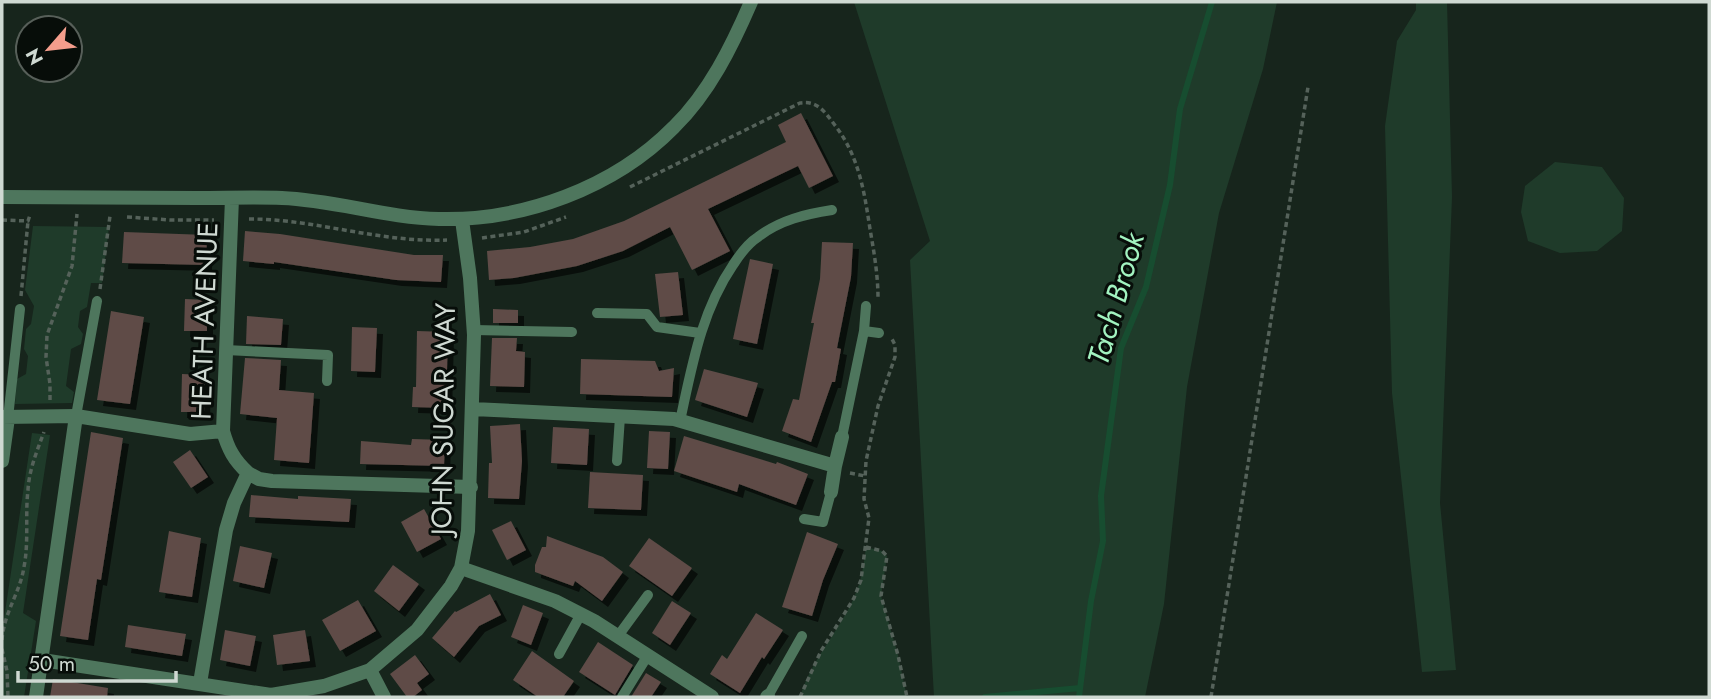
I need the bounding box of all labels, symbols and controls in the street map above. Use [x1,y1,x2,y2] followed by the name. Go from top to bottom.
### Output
[14,14,84,84] north arrow
[19,44,50,70] text: N
[181,222,228,420] street label: HEATH AVENUE
[1076,227,1155,370] water label: Tach Brook
[421,302,466,540] street label: JOHN SUGAR WAY
[18,640,175,684] scale bar
[28,649,75,679] text: 50 m

